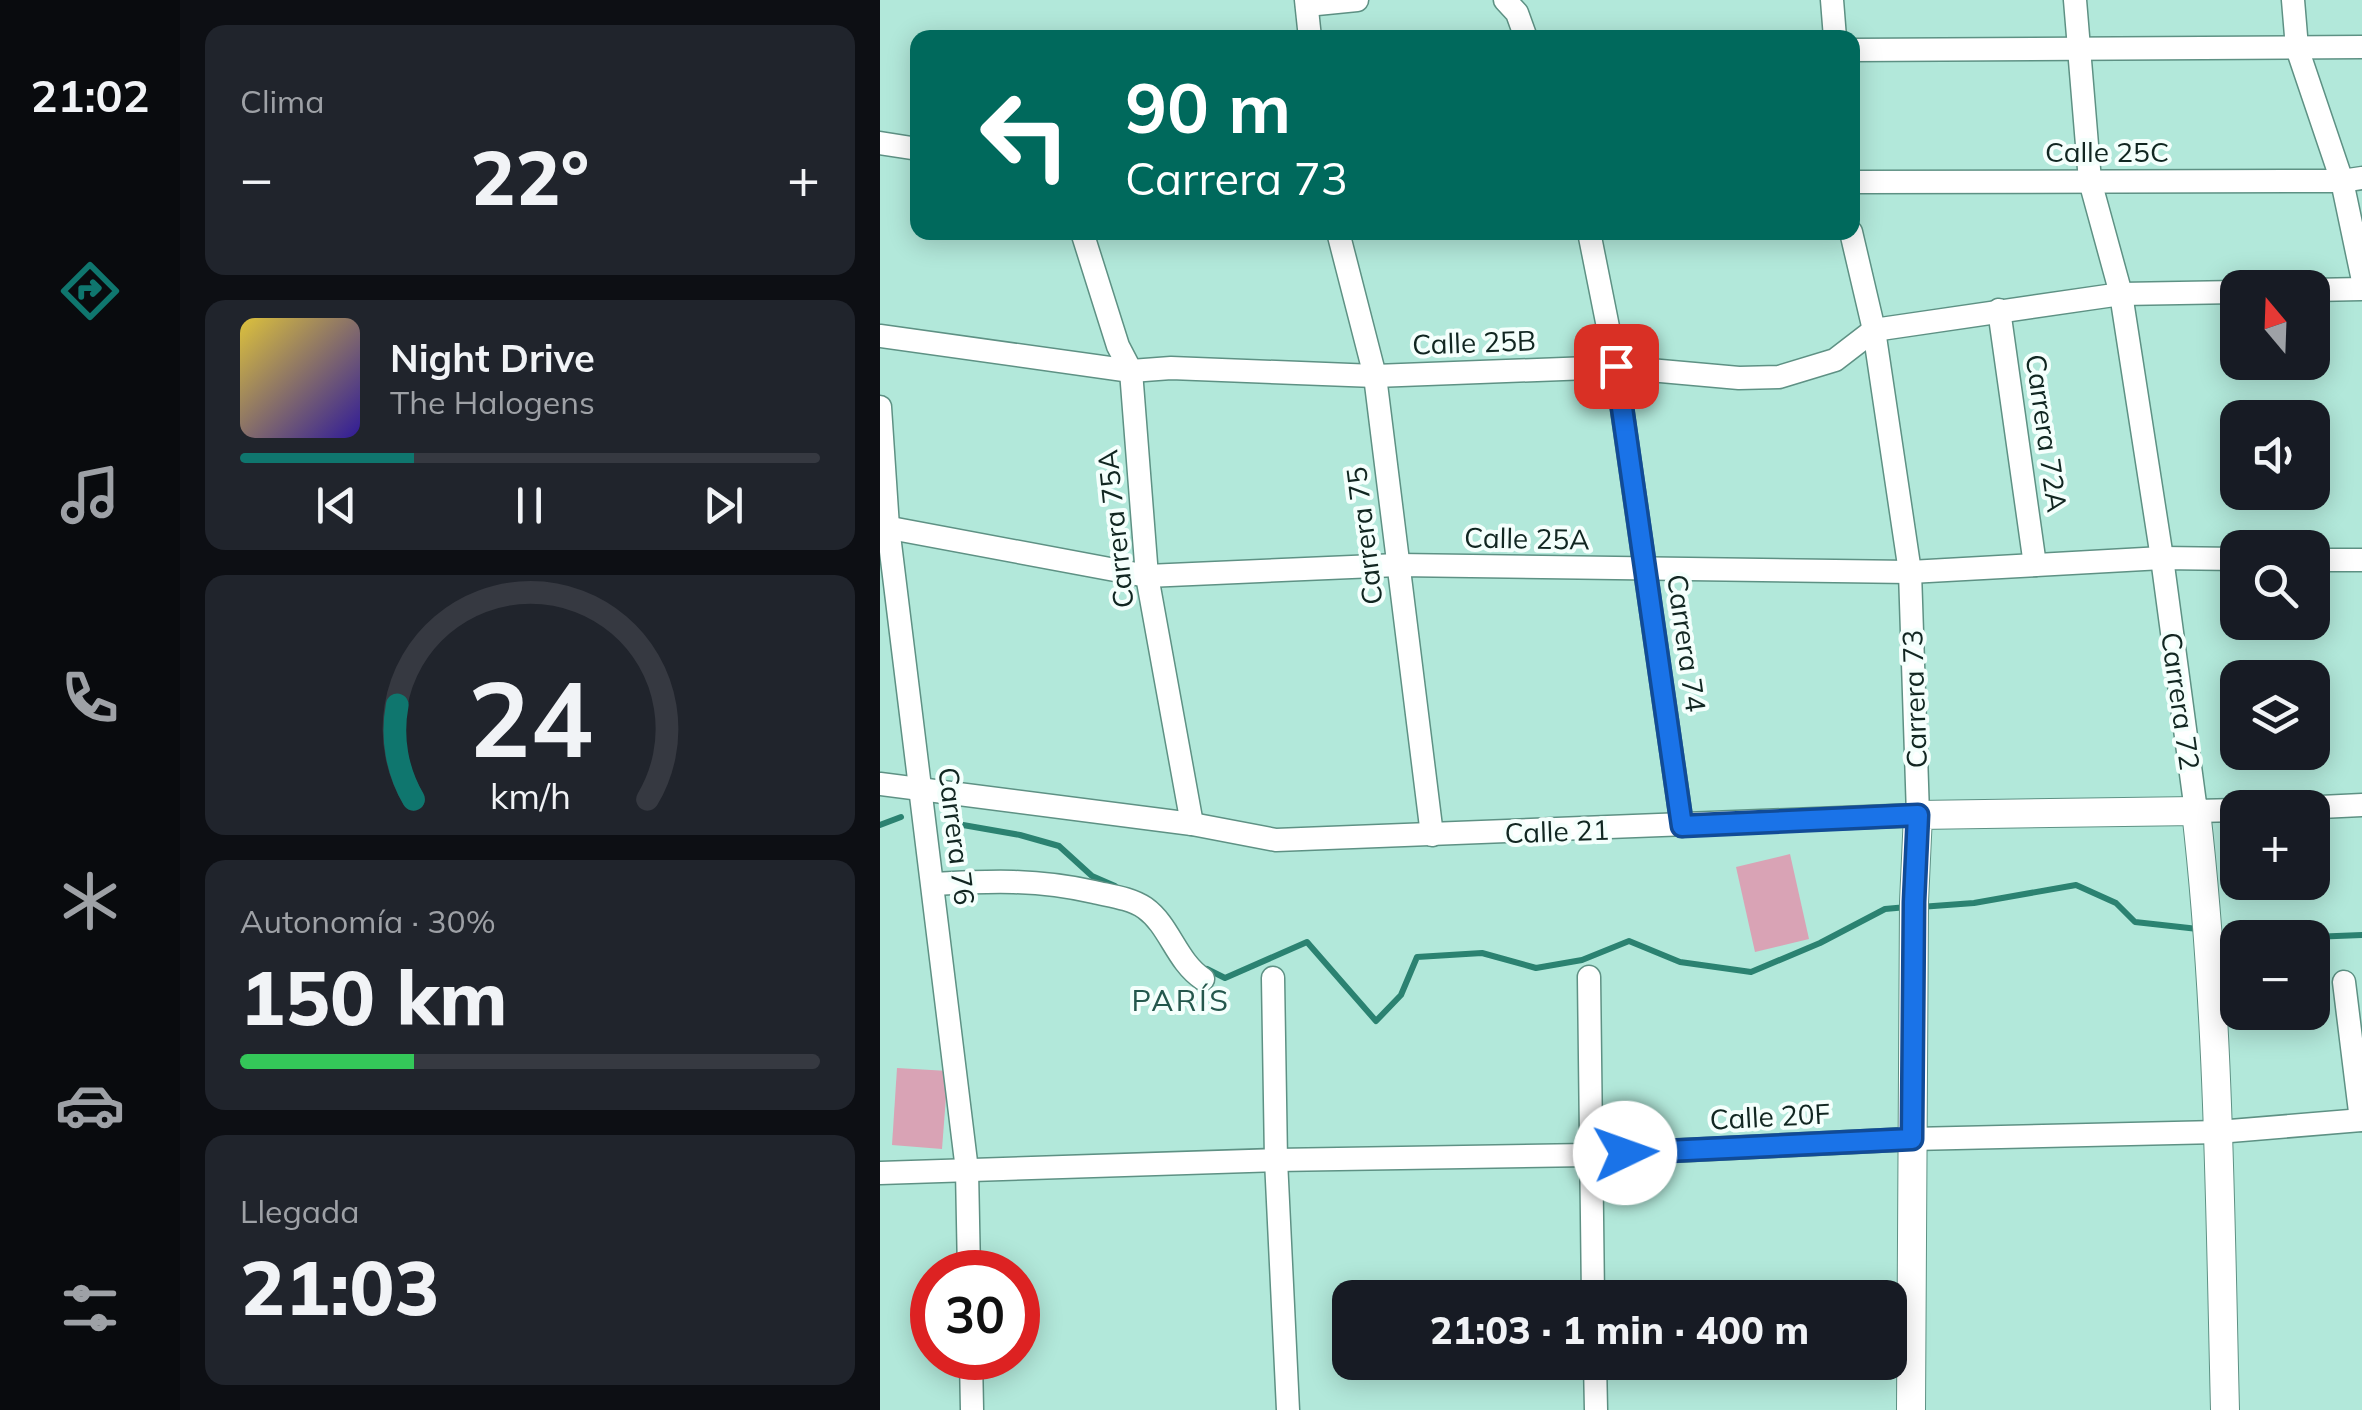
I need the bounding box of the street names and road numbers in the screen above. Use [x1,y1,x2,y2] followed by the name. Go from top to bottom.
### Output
[2045,134,2169,169] street label: Calle 25C
[1411,322,1537,362] street label: Calle 25B
[2019,352,2075,515] street label: Carrera 72A
[1089,448,1141,610] street label: Carrera 75A
[1338,465,1390,607] street label: Carrera 75
[1464,519,1590,557] street label: Calle 25A
[1660,572,1714,714] street label: Carrera 74
[1894,629,1934,769] street label: Carrera 73
[2154,630,2208,772] street label: Carrera 72
[931,765,983,907] street label: Carrera 76
[1504,812,1610,850] street label: Calle 21
[1709,1095,1831,1137] street label: Calle 20F

